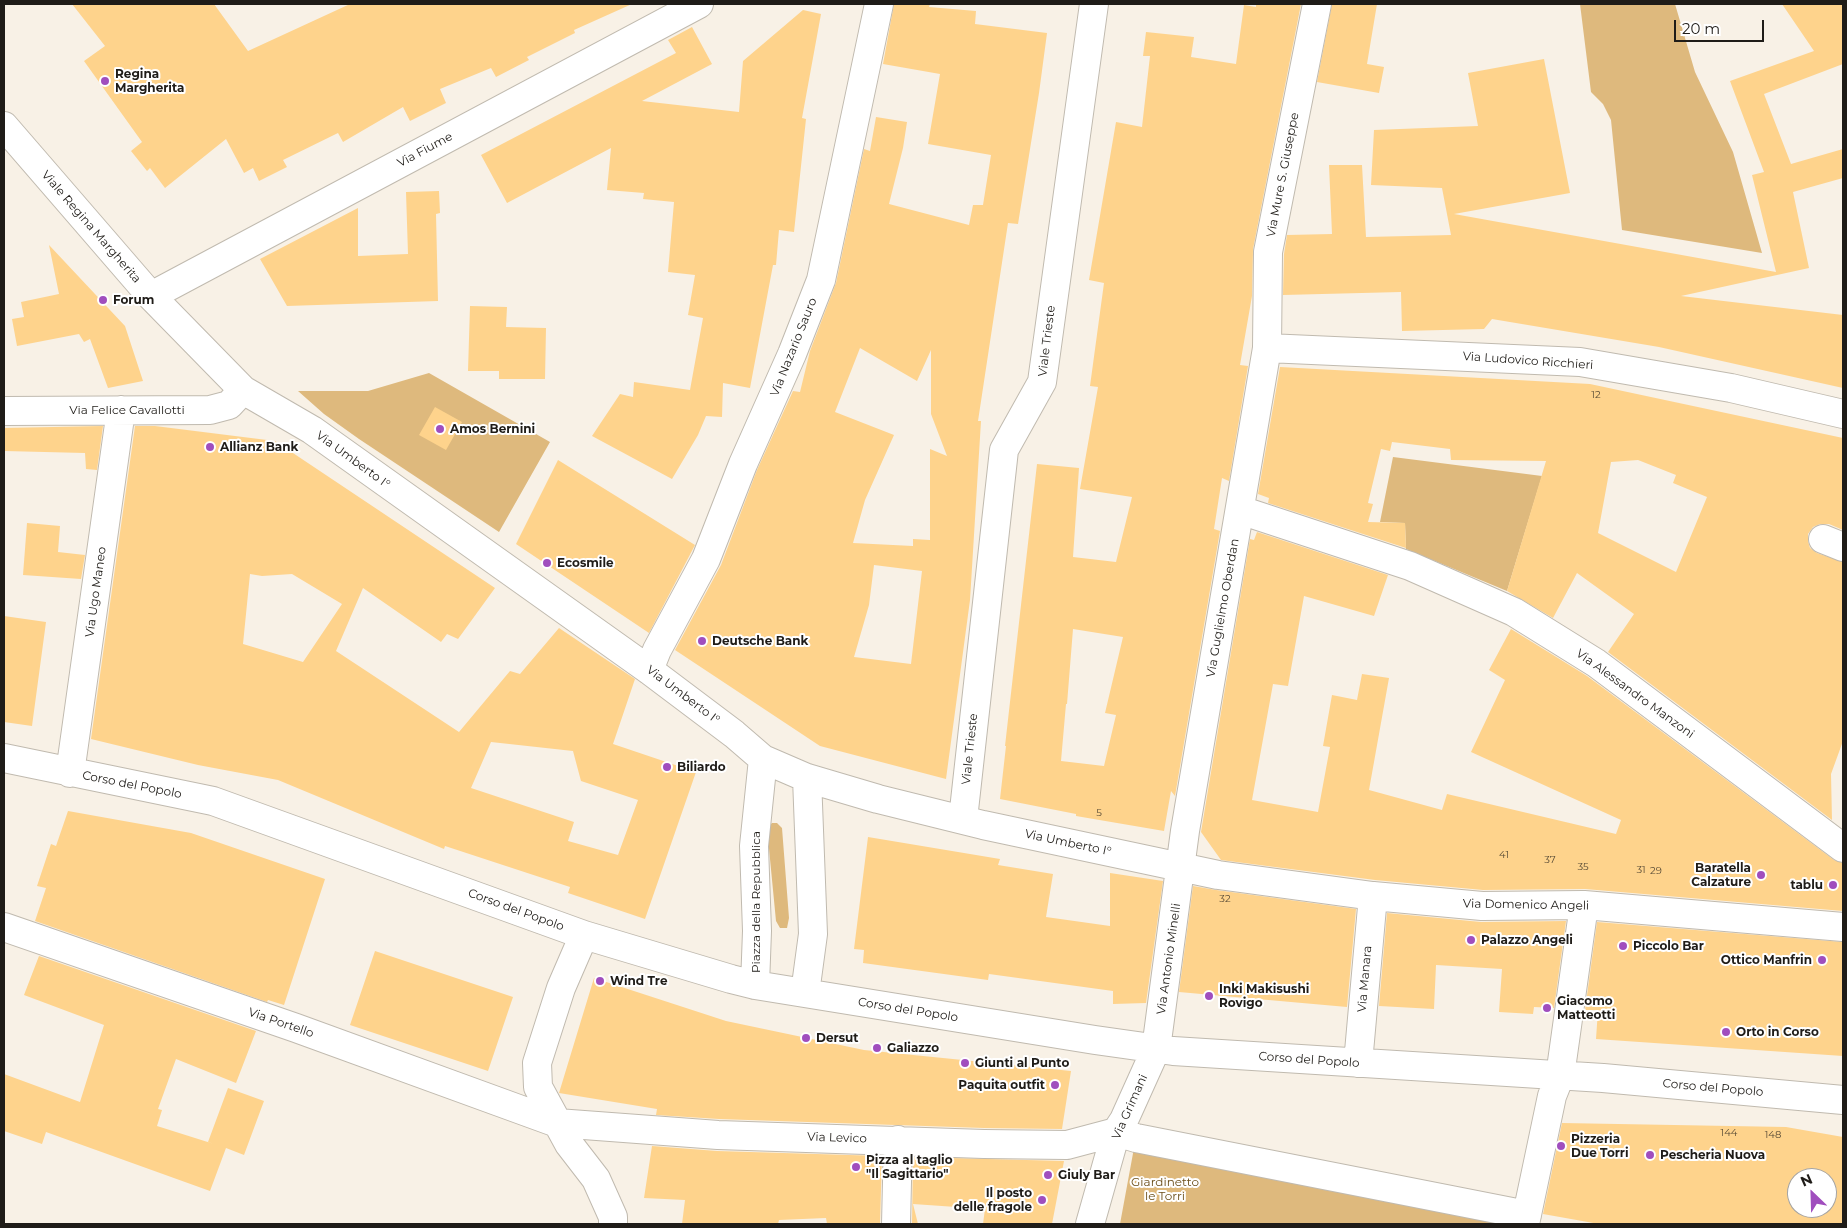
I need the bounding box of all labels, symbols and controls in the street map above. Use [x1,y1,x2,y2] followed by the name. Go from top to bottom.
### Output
[1677,10,1767,42] scale bar
[1682,19,1720,38] text: 20 m
[115,67,184,95] place label: Regina Margherita
[99,75,111,87] marker: Regina Margherita
[1264,111,1302,239] street label: Via Mure S. Giuseppe
[395,129,455,171] street label: Via Fiume
[38,168,144,286] street label: Viale Regina Margherita
[113,293,154,307] place label: Forum
[97,294,109,306] marker: Forum
[768,296,820,398] street label: Via Nazario Sauro
[1035,305,1059,377] street label: Viale Trieste
[1462,349,1594,373] street label: Via Ludovico Ricchieri
[1591,389,1601,401] house number: 12
[69,403,185,417] street label: Via Felice Cavallotti
[450,422,535,436] place label: Amos Bernini
[434,423,446,435] marker: Amos Bernini
[313,428,393,492] street label: Via Umberto I°
[220,440,298,454] place label: Allianz Bank
[204,441,216,453] marker: Allianz Bank
[1204,537,1242,679] street label: Via Guglielmo Oberdan
[83,546,109,638] street label: Via Ugo Maneo
[557,556,614,570] place label: Ecosmile
[541,557,553,569] marker: Ecosmile
[712,634,808,648] place label: Deutsche Bank
[696,635,708,647] marker: Deutsche Bank
[1573,646,1697,742] street label: Via Alessandro Manzoni
[643,663,723,727] street label: Via Umberto I°
[959,713,981,785] street label: Viale Trieste
[677,760,726,774] place label: Biliardo
[661,761,673,773] marker: Biliardo
[81,768,183,802] street label: Corso del Popolo
[1096,807,1102,819] house number: 5
[1023,827,1113,859] street label: Via Umberto I°
[749,831,763,973] street label: Piazza della Repubblica
[1499,849,1509,861] house number: 41
[1544,854,1556,866] house number: 37
[1577,861,1589,873] house number: 35
[1691,861,1751,889] place label: Baratella Calzature
[1636,864,1646,876] house number: 31
[1650,865,1662,877] house number: 29
[1755,869,1767,881] marker: Baratella Calzature
[1790,878,1823,892] place label: tablu
[1827,879,1839,891] marker: tablu
[466,886,566,934] street label: Corso del Popolo
[1219,893,1231,905] house number: 32
[1463,897,1589,913] street label: Via Domenico Angeli
[1154,902,1184,1016] street label: Via Antonio Minelli
[1481,933,1573,947] place label: Palazzo Angeli
[1465,934,1477,946] marker: Palazzo Angeli
[1633,939,1704,953] place label: Piccolo Bar
[1617,940,1629,952] marker: Piccolo Bar
[1355,945,1375,1013] street label: Via Manara
[1721,953,1812,967] place label: Ottico Manfrin
[1816,954,1828,966] marker: Ottico Manfrin
[610,974,667,988] place label: Wind Tre
[594,975,606,987] marker: Wind Tre
[1219,982,1309,1010] place label: Inki Makisushi Rovigo
[1203,990,1215,1002] marker: Inki Makisushi Rovigo
[1557,994,1615,1022] place label: Giacomo Matteotti
[857,995,959,1025] street label: Corso del Popolo
[1541,1002,1553,1014] marker: Giacomo Matteotti
[246,1005,316,1041] street label: Via Portello
[1736,1025,1819,1039] place label: Orto in Corso
[1720,1026,1732,1038] marker: Orto in Corso
[816,1031,858,1045] place label: Dersut
[800,1032,812,1044] marker: Dersut
[887,1041,939,1055] place label: Galiazzo
[871,1042,883,1054] marker: Galiazzo
[1258,1049,1360,1071] street label: Corso del Popolo
[975,1056,1069,1070] place label: Giunti al Punto
[959,1057,971,1069] marker: Giunti al Punto
[1109,1072,1151,1142] street label: Via Grimani
[1662,1076,1764,1100] street label: Corso del Popolo
[958,1078,1045,1092] place label: Paquita outfit
[1049,1079,1061,1091] marker: Paquita outfit
[1721,1127,1737,1139] house number: 144
[1765,1129,1781,1141] house number: 148
[807,1130,867,1146] street label: Via Levico
[1571,1132,1629,1160] place label: Pizzeria Due Torri
[1555,1140,1567,1152] marker: Pizzeria Due Torri
[1660,1148,1765,1162] place label: Pescheria Nuova
[1644,1149,1656,1161] marker: Pescheria Nuova
[866,1153,953,1181] place label: Pizza al taglio "Il Sagittario"
[850,1161,862,1173] marker: Pizza al taglio "Il Sagittario"
[1058,1168,1115,1182] place label: Giuly Bar
[1787,1168,1837,1218] north arrow
[1042,1169,1054,1181] marker: Giuly Bar
[1797,1170,1815,1191] text: N
[1131,1175,1199,1203] park label: Giardinetto le Torri
[954,1186,1032,1214] place label: Il posto delle fragole
[1036,1194,1048,1206] marker: Il posto delle fragole

